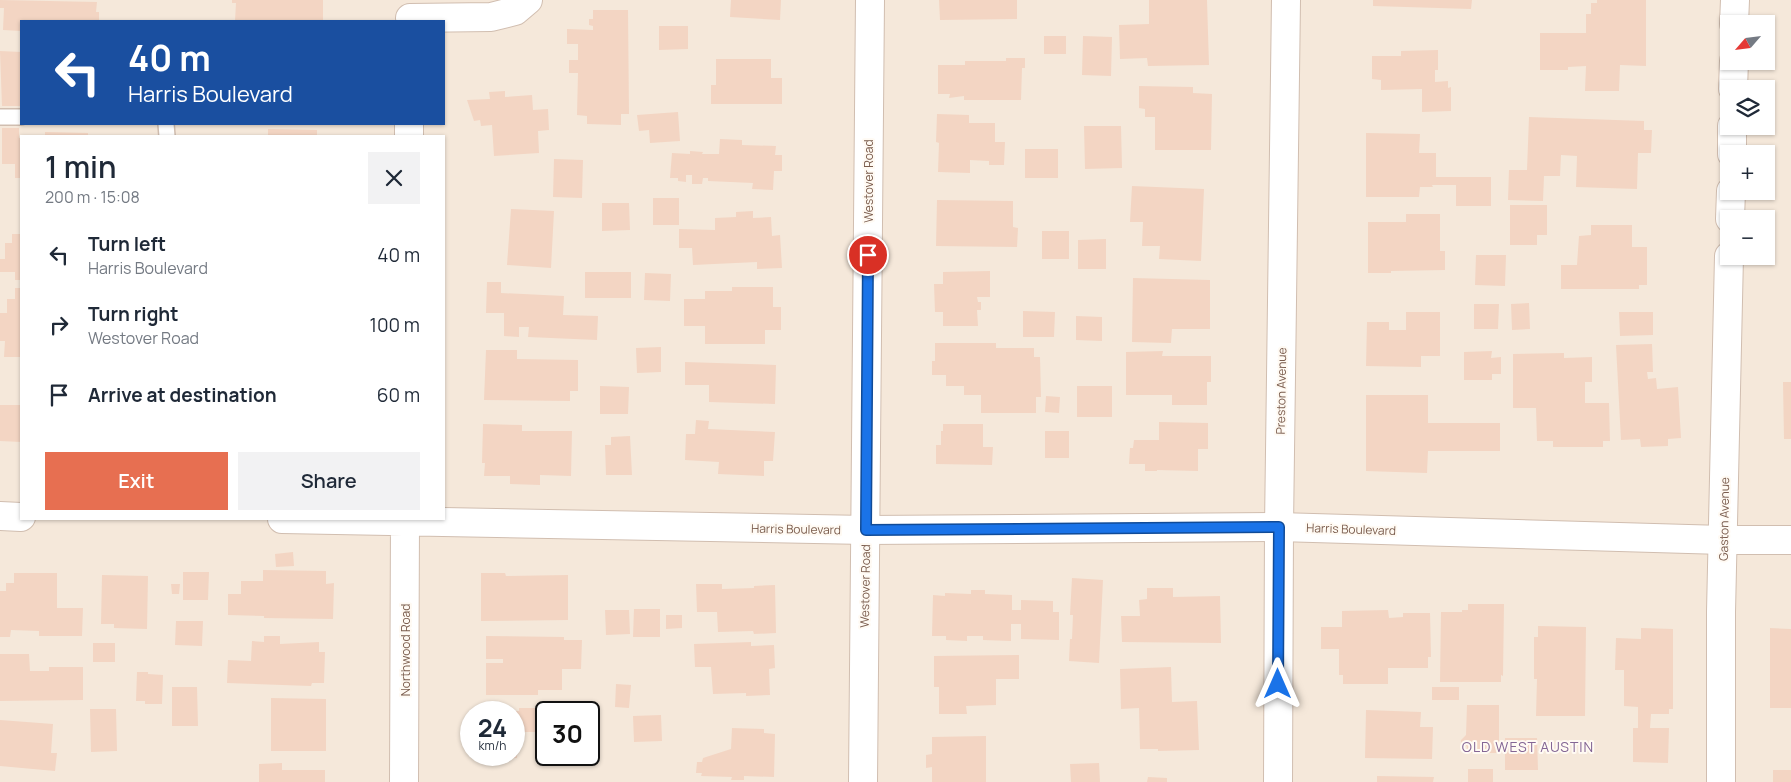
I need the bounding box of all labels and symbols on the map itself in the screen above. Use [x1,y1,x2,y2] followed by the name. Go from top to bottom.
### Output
[1720,15,1775,70] north arrow
[860,139,877,223] street label: Westover Road
[847,234,889,276] pin
[1272,347,1290,435] street label: Preston Avenue
[1715,477,1733,561] street label: Gaston Avenue
[1306,519,1396,539] street label: Harris Boulevard
[751,520,841,538] street label: Harris Boulevard
[856,544,874,628] street label: Westover Road
[397,604,414,696] street label: Northwood Road
[1251,657,1303,709] position arrow
[535,701,600,766] speed limit sign: 30
[1462,737,1594,756] district label: OLD WEST AUSTIN

